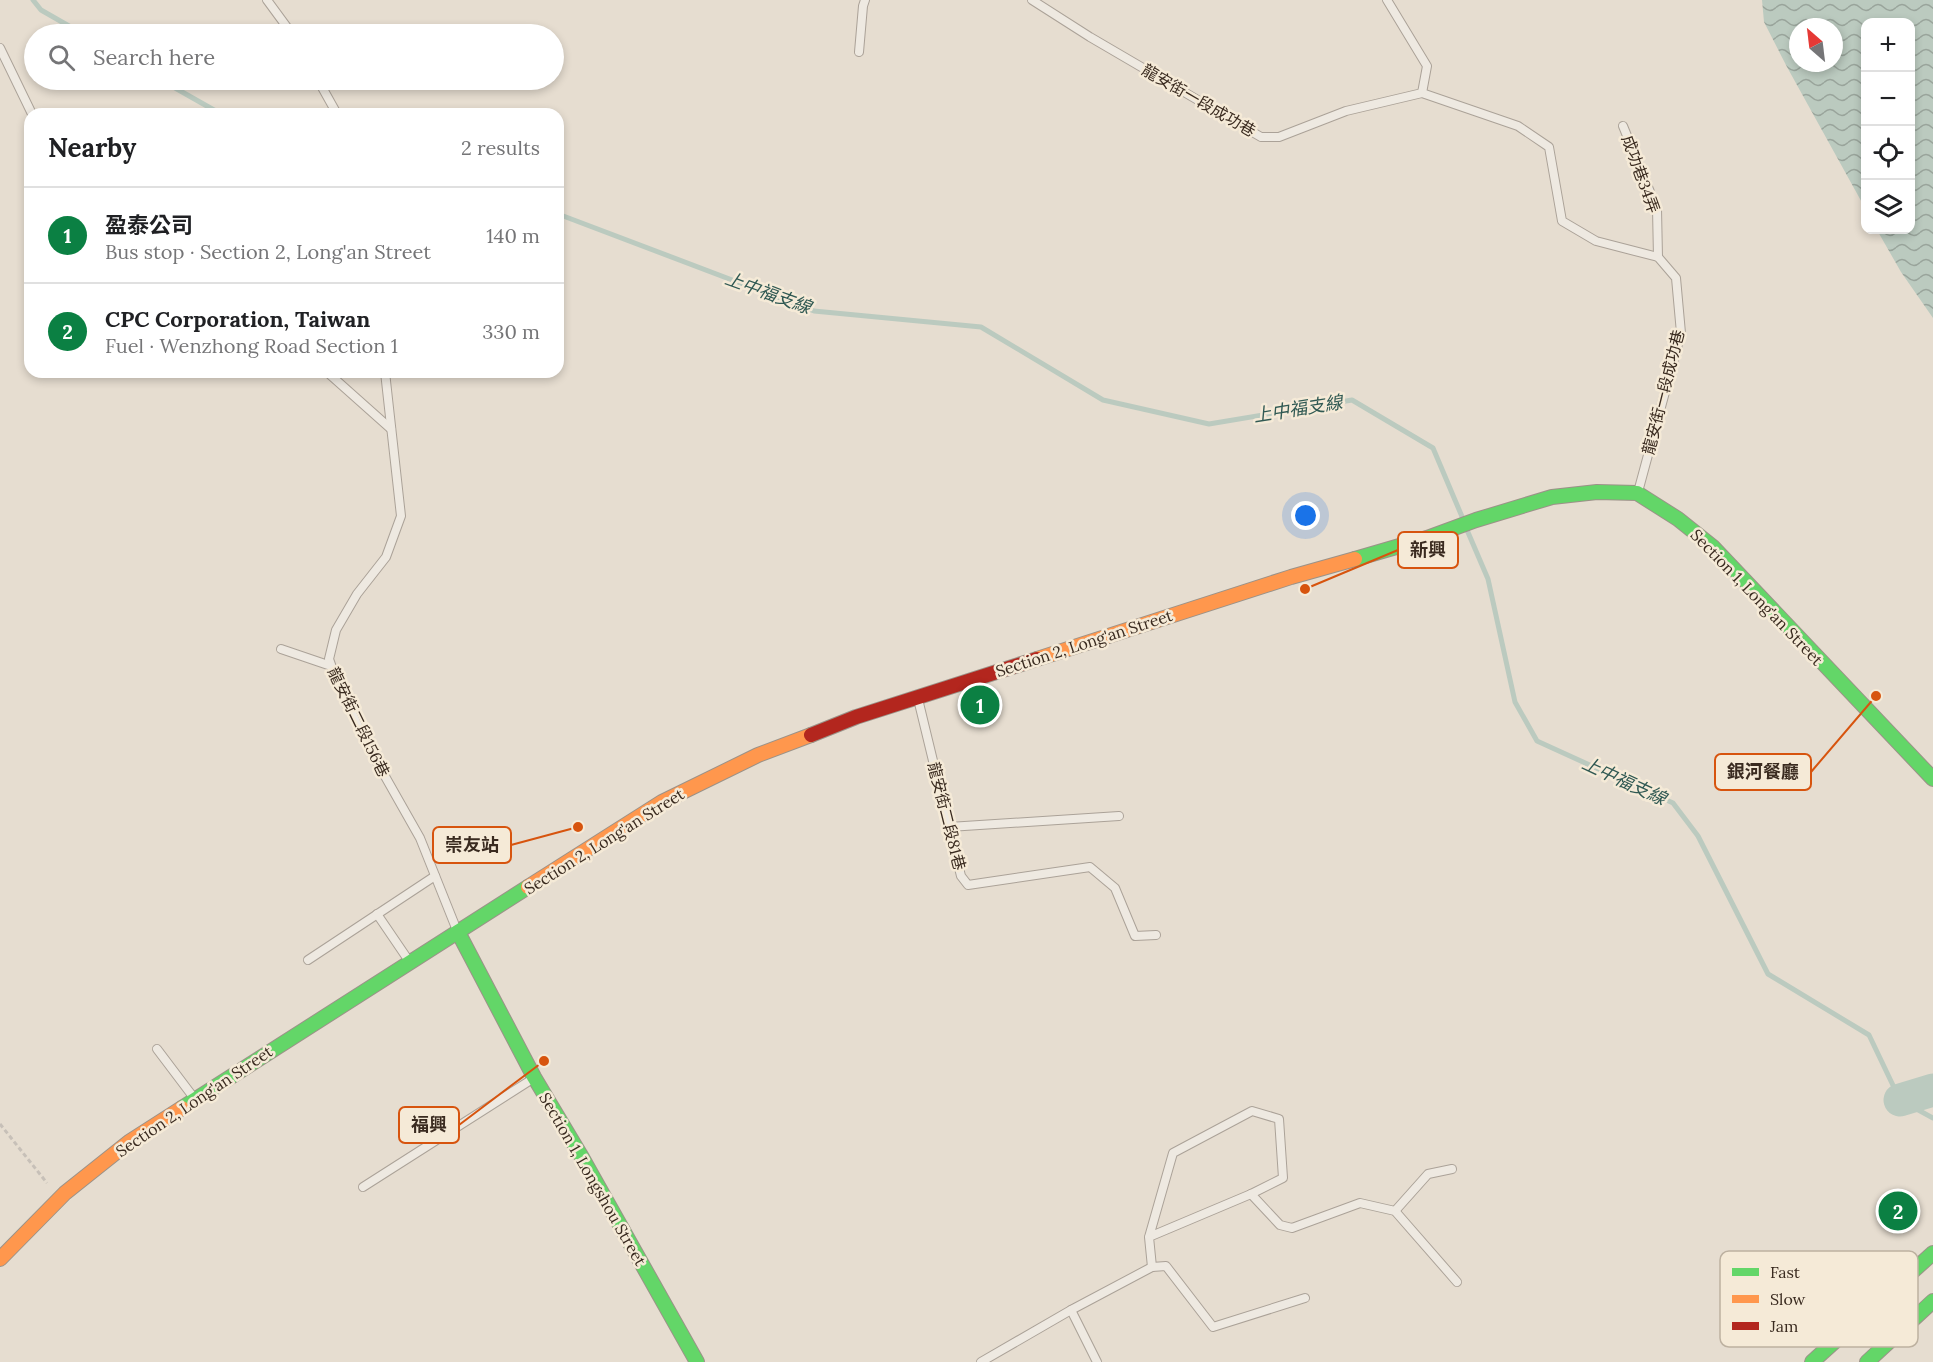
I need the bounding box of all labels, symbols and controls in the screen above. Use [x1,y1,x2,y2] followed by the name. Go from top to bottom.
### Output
[1789,18,1843,72] north arrow
[1861,18,1915,234] map controls
[1861,18,1915,72] button: +
[24,24,564,90] search box
[45,41,78,74] icon: search
[93,43,215,71] text: Search here
[1139,59,1259,141] street label: 龍安街一段成功巷
[1861,72,1915,126] button: −
[1861,126,1915,180] button: locate
[48,131,136,164] text: Nearby
[1618,132,1664,216] street label: 成功巷34弄
[461,135,540,160] text: 2 results
[1861,180,1915,234] button: layers
[105,211,193,239] text: 盈泰公司
[63,223,72,248] text: 1
[486,223,540,248] text: 140 m
[105,239,431,264] text: Bus stop · Section 2, Long'an Street
[722,266,816,319] water label: 上中福支線
[105,305,370,333] text: CPC Corporation, Taiwan
[62,319,73,344] text: 2
[482,319,540,344] text: 330 m
[1638,327,1688,457] street label: 龍安街一段成功巷
[105,333,398,358] text: Fuel · Wenzhong Road Section 1
[1252,390,1346,427] water label: 上中福支線
[1291,501,1320,530] your location
[1687,525,1828,670] street label: Section 1, Long'an Street
[1398,532,1458,568] callout: 新興
[1410,538,1446,561] text: 新興
[993,605,1176,681] street label: Section 2, Long'an Street
[324,664,394,780] street label: 龍安街二段156巷
[960,682,1000,728] pin: 1
[1579,751,1672,811] water label: 上中福支線
[1715,754,1811,790] callout: 銀河餐廳
[924,760,970,872] street label: 龍安街二段81巷
[1727,760,1799,783] text: 銀河餐廳
[520,783,688,898] street label: Section 2, Long'an Street
[433,827,511,863] callout: 崇友站
[445,833,499,856] text: 崇友站
[112,1041,277,1161] street label: Section 2, Long'an Street
[535,1089,651,1270] street label: Section 1, Longshou Street
[399,1107,459,1143] callout: 福興
[411,1113,447,1136] text: 福興
[1878,1188,1918,1234] pin: 2
[1720,1251,1918,1347] legend
[1770,1262,1801,1282] text: Fast
[1770,1289,1806,1309] text: Slow
[1769,1316,1798,1336] text: Jam

